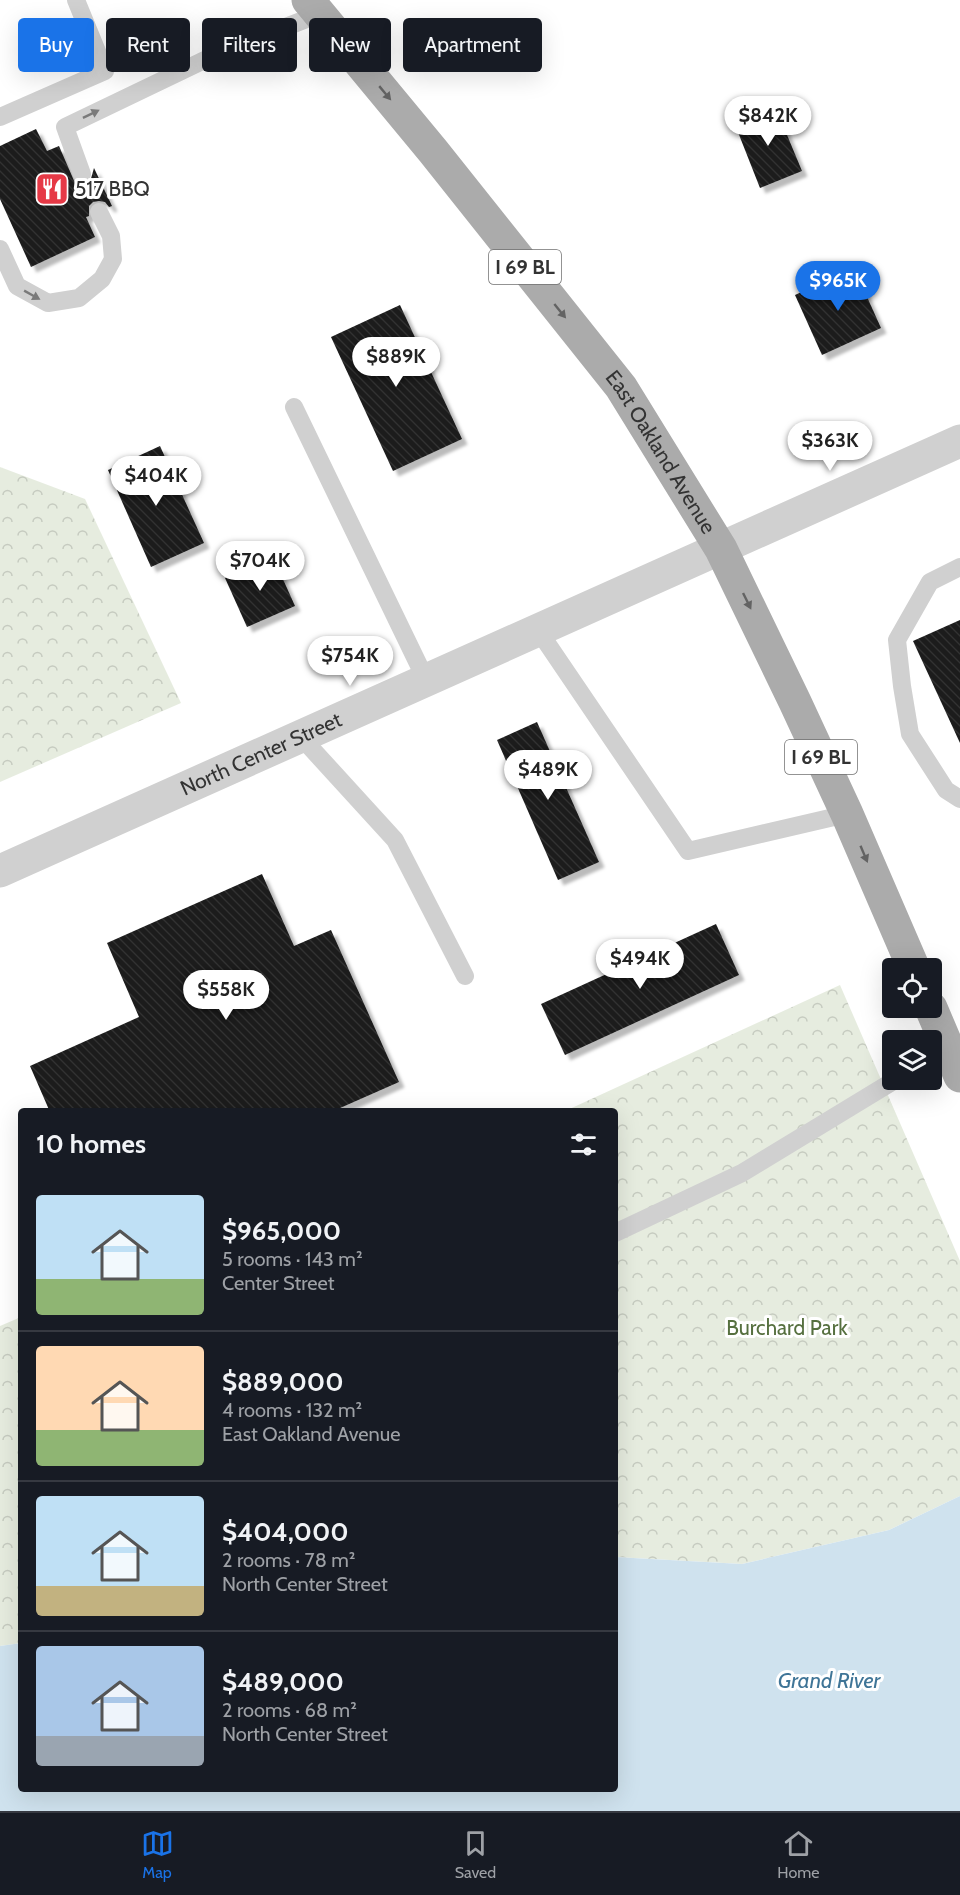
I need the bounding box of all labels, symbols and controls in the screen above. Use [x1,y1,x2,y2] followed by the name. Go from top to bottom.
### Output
[18,18,94,72] chip: Buy
[106,18,190,72] chip: Rent
[202,18,297,72] chip: Filters
[309,18,391,72] chip: New
[403,18,542,72] chip: Apartment
[379,86,391,101] one-way arrow
[726,96,810,147] pin: $842K
[738,103,798,127] text: $842K
[83,109,100,119] one-way arrow
[34,171,70,207] restaurant icon: 517 BBQ
[75,176,150,201] place label: 517 BBQ
[489,250,561,284] road number: I 69 BL
[796,261,880,312] pin: $965K
[809,268,867,292] text: $965K
[24,289,40,300] one-way arrow
[554,303,567,319] one-way arrow
[354,337,438,388] pin: $889K
[366,344,426,368] text: $889K
[601,365,722,538] street label: East Oakland Avenue
[788,421,872,472] pin: $363K
[802,428,858,452] text: $363K
[114,456,198,507] pin: $404K
[124,463,188,487] text: $404K
[218,541,302,592] pin: $704K
[230,548,290,572] text: $704K
[741,592,751,610] one-way arrow
[308,636,392,687] pin: $754K
[321,643,379,667] text: $754K
[176,707,345,801] street label: North Center Street
[785,740,857,774] road number: I 69 BL
[506,750,590,801] pin: $489K
[518,757,578,781] text: $489K
[860,845,869,863] one-way arrow
[598,939,682,990] pin: $494K
[610,946,670,970] text: $494K
[882,958,942,1090] map controls
[882,958,942,1018] button: locate
[184,970,268,1021] pin: $558K
[197,977,255,1001] text: $558K
[882,1030,942,1090] button: layers
[36,1128,146,1160] text: 10 homes
[567,1128,600,1161] icon: filters
[222,1215,341,1247] text: $965,000
[84,1219,156,1291] icon: home
[222,1247,363,1271] text: 5 rooms · 143 m²
[222,1271,334,1295] text: Center Street
[726,1315,848,1340] park label: Burchard Park
[222,1366,344,1398] text: $889,000
[84,1370,156,1442] icon: home
[222,1398,362,1422] text: 4 rooms · 132 m²
[222,1422,401,1446] text: East Oakland Avenue
[222,1516,349,1548] text: $404,000
[84,1520,156,1592] icon: home
[222,1548,355,1572] text: 2 rooms · 78 m²
[222,1572,388,1596] text: North Center Street
[222,1666,344,1698] text: $489,000
[778,1667,882,1694] water label: Grand River
[84,1670,156,1742] icon: home
[222,1698,357,1722] text: 2 rooms · 68 m²
[222,1722,388,1746] text: North Center Street
[141,1827,174,1882] tab: Map
[455,1827,496,1882] tab: Saved
[777,1827,819,1882] tab: Home

